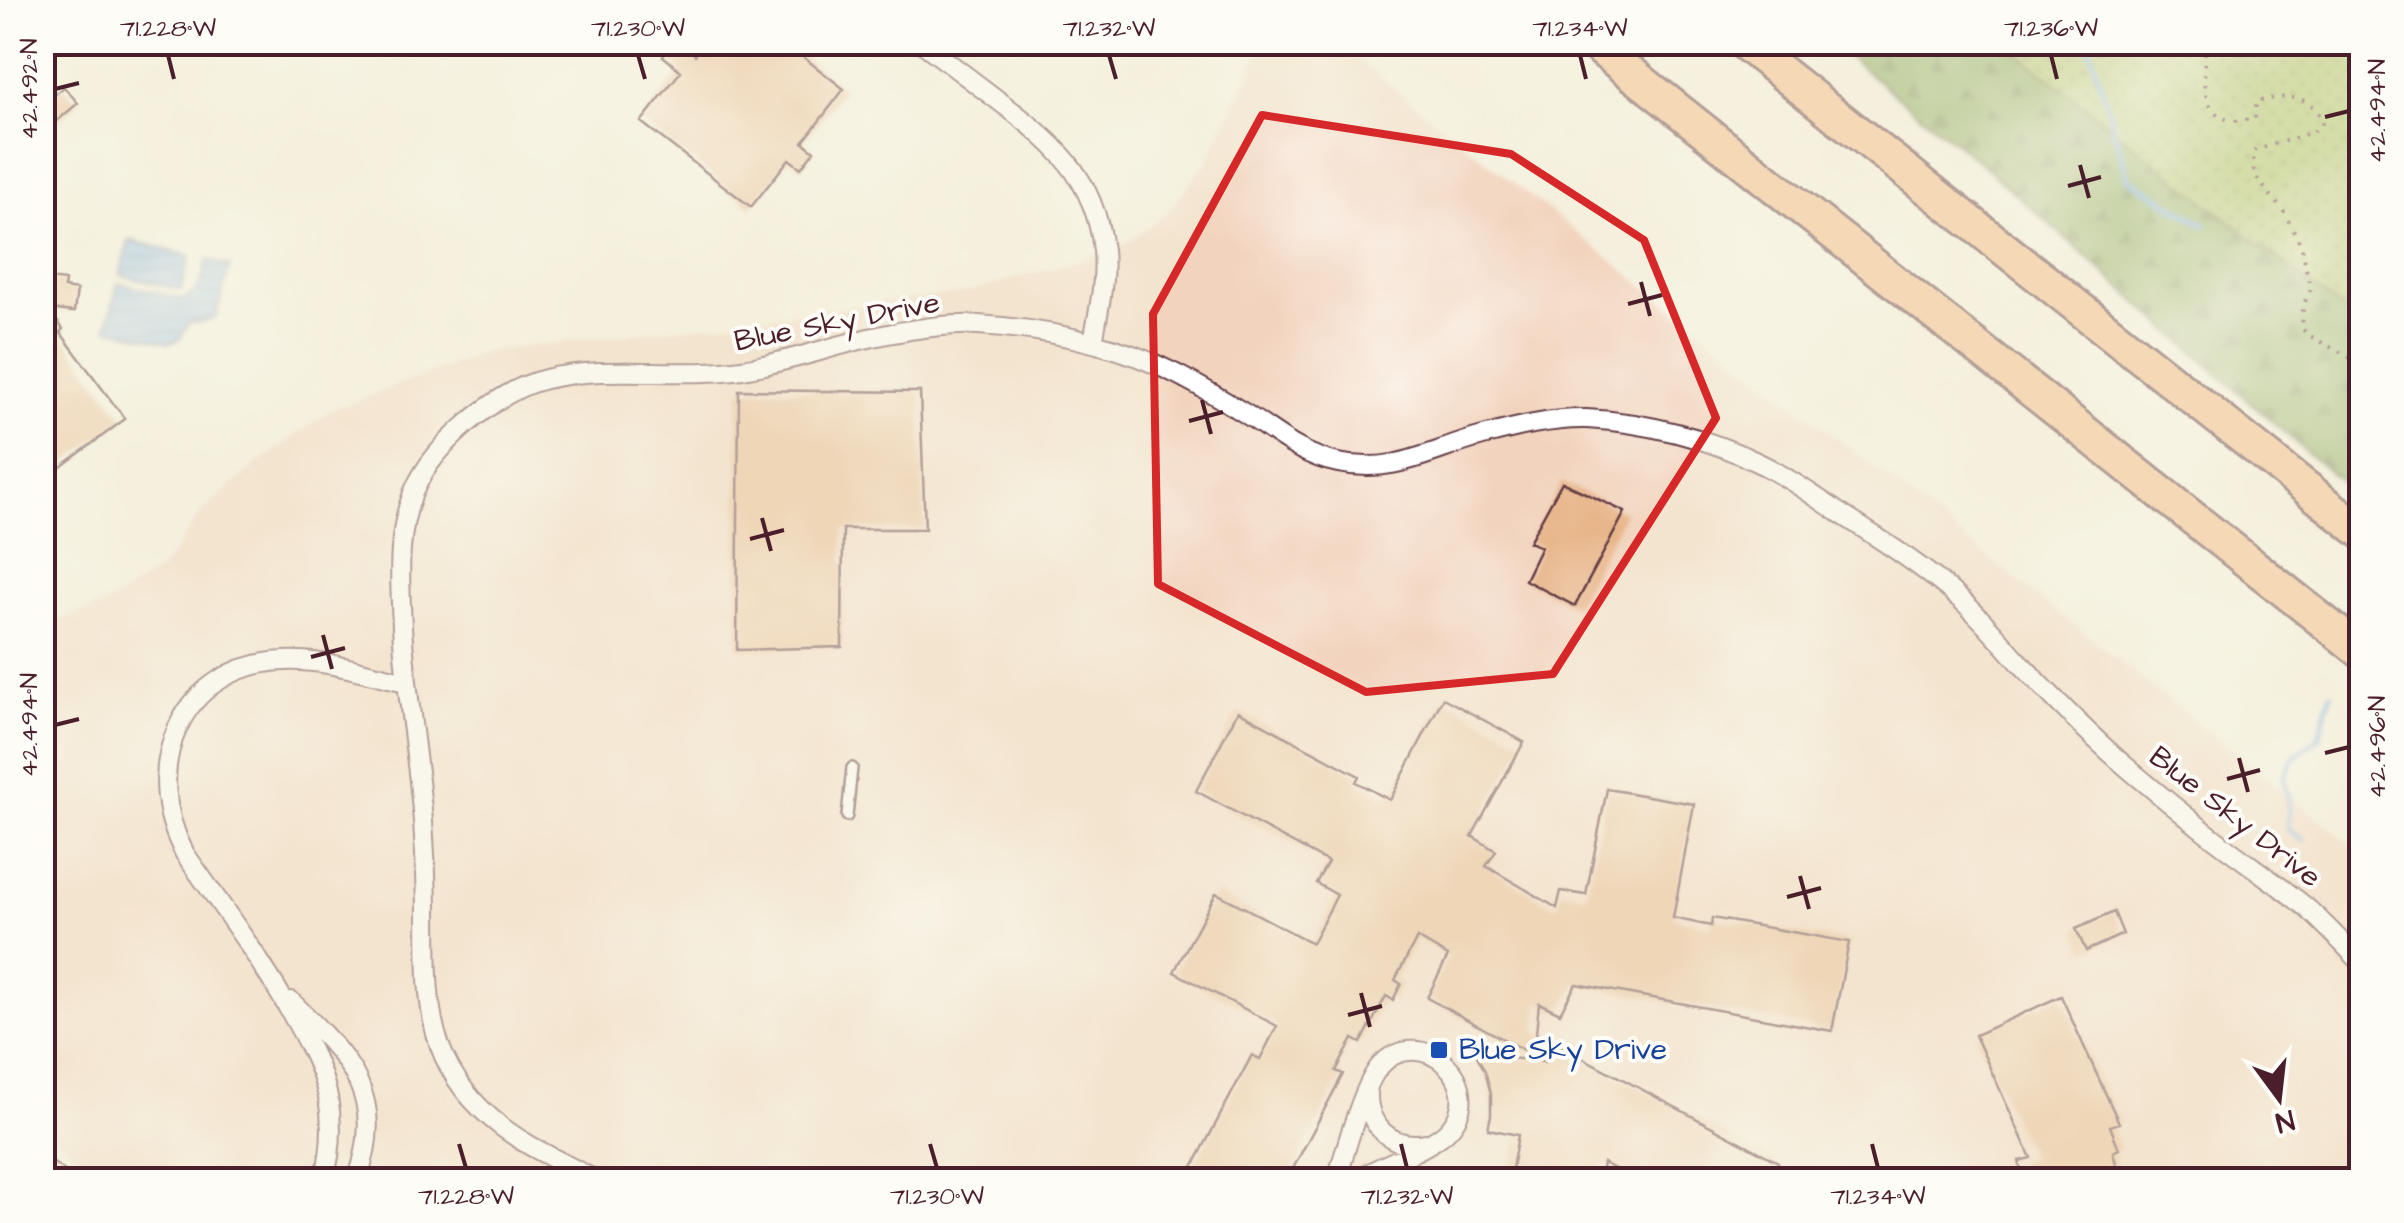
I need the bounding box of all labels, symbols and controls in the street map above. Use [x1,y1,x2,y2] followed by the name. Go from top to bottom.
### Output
[120,11,216,46] text: 71.228°W
[591,11,685,46] text: 71.230°W
[1063,11,1156,46] text: 71.232°W
[1532,11,1628,46] text: 71.234°W
[2004,11,2098,46] text: 71.236°W
[12,38,47,140] text: 42.492°N
[2360,59,2395,163] text: 42.494°N
[731,282,943,363] street label: Blue Sky Drive
[12,673,47,777] text: 42.494°N
[2360,696,2395,798] text: 42.496°N
[2139,736,2330,898] street label: Blue Sky Drive
[1459,1029,1667,1072] place label: Blue Sky Drive
[1428,1039,1450,1061] marker: Blue Sky Drive
[2229,1048,2329,1148] north arrow
[2271,1100,2299,1142] text: N
[418,1179,514,1214] text: 71.228°W
[890,1179,984,1214] text: 71.230°W
[1361,1179,1454,1214] text: 71.232°W
[1830,1179,1926,1214] text: 71.234°W

